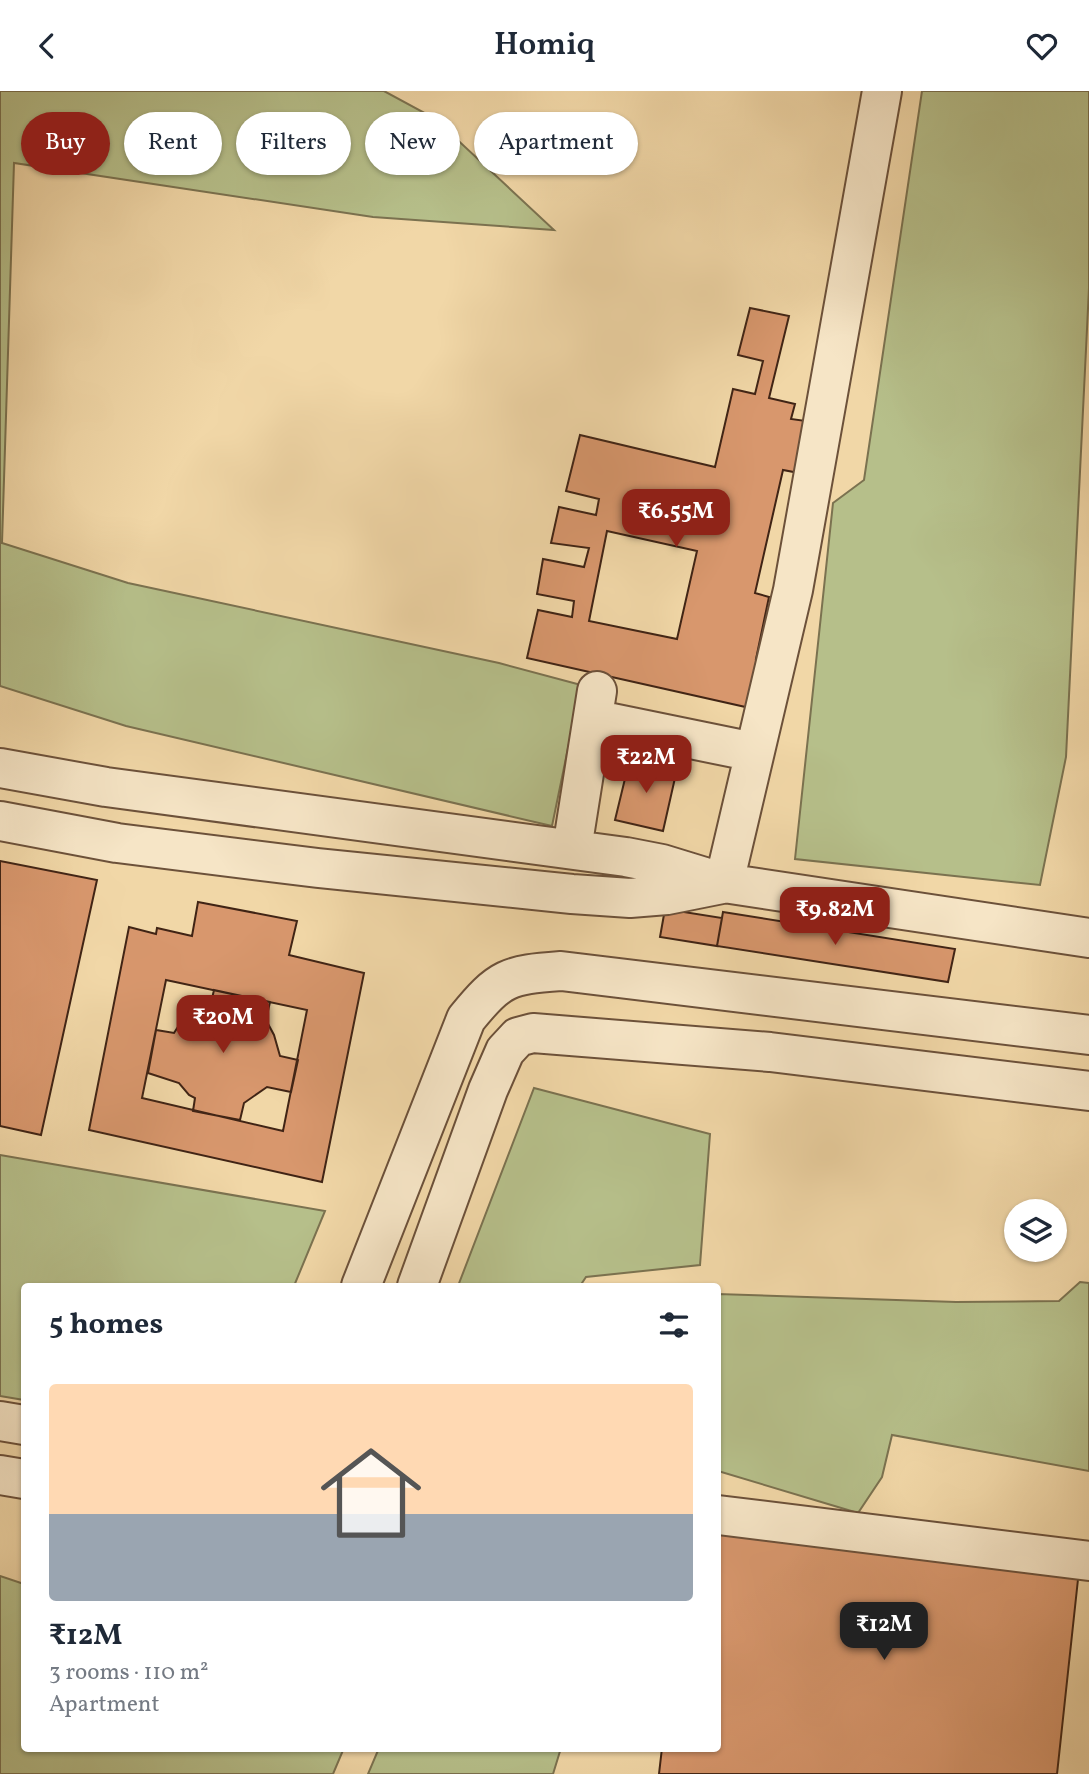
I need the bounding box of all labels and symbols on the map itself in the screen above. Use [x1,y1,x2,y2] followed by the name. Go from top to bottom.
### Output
[619,489,733,549] pin: ₹6.55M
[605,735,687,795] pin: ₹22M
[778,887,892,947] pin: ₹9.82M
[182,995,264,1055] pin: ₹20M
[843,1603,925,1662] pin: ₹12M

